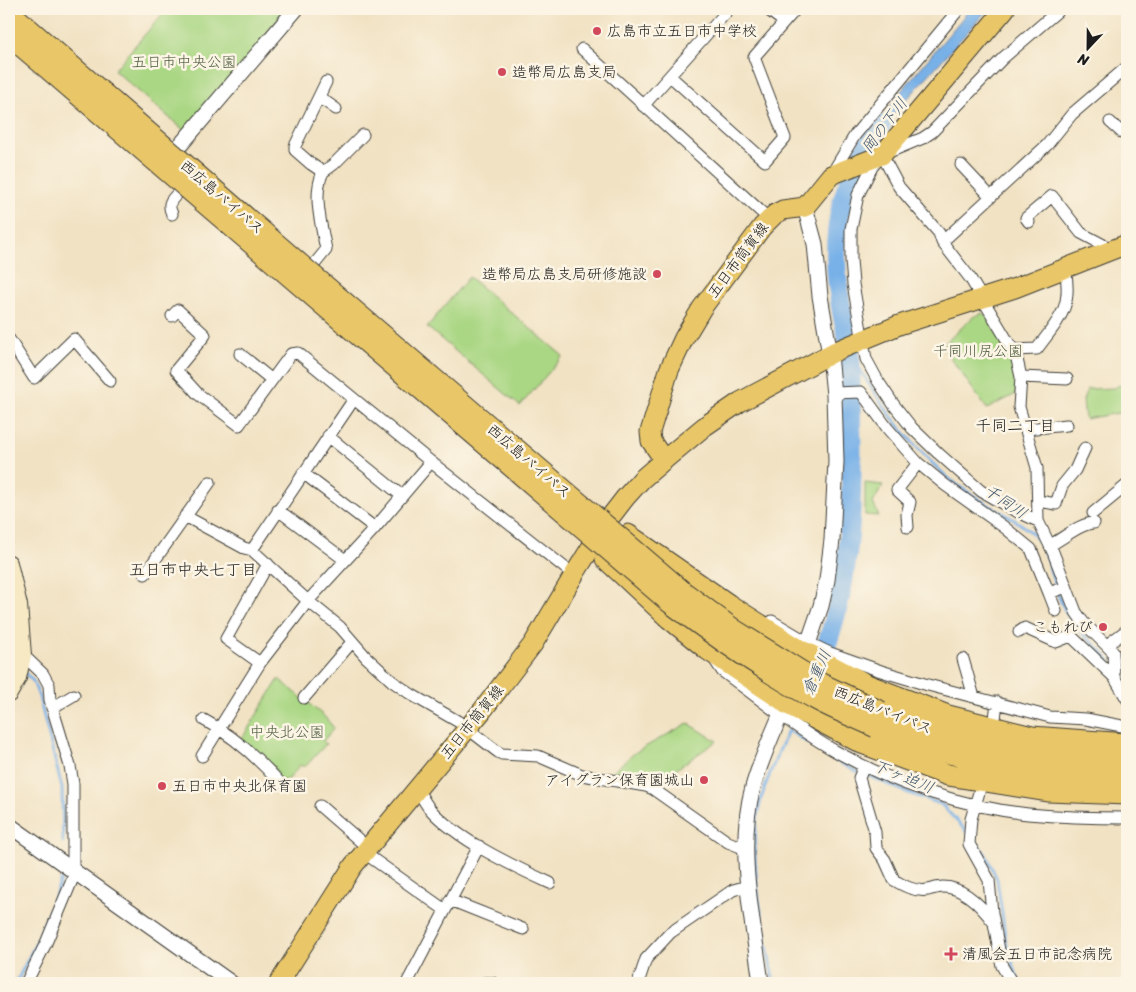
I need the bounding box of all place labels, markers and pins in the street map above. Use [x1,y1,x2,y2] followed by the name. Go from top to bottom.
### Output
[607,18,757,44] place label: 広島市立五日市中学校
[591,25,603,37] marker: 広島市立五日市中学校
[512,59,617,85] place label: 造幣局広島支局
[496,66,508,78] marker: 造幣局広島支局
[482,261,647,287] place label: 造幣局広島支局研修施設
[651,268,663,280] marker: 造幣局広島支局研修施設
[1033,614,1093,640] place label: こもれび
[1097,621,1109,633] marker: こもれび
[545,767,694,793] place label: アイグラン保育園城山
[172,773,307,799] place label: 五日市中央北保育園
[698,774,710,786] marker: アイグラン保育園城山
[156,780,168,792] marker: 五日市中央北保育園
[962,941,1112,967] place label: 清風会五日市記念病院
[944,947,958,961] marker: 清風会五日市記念病院

